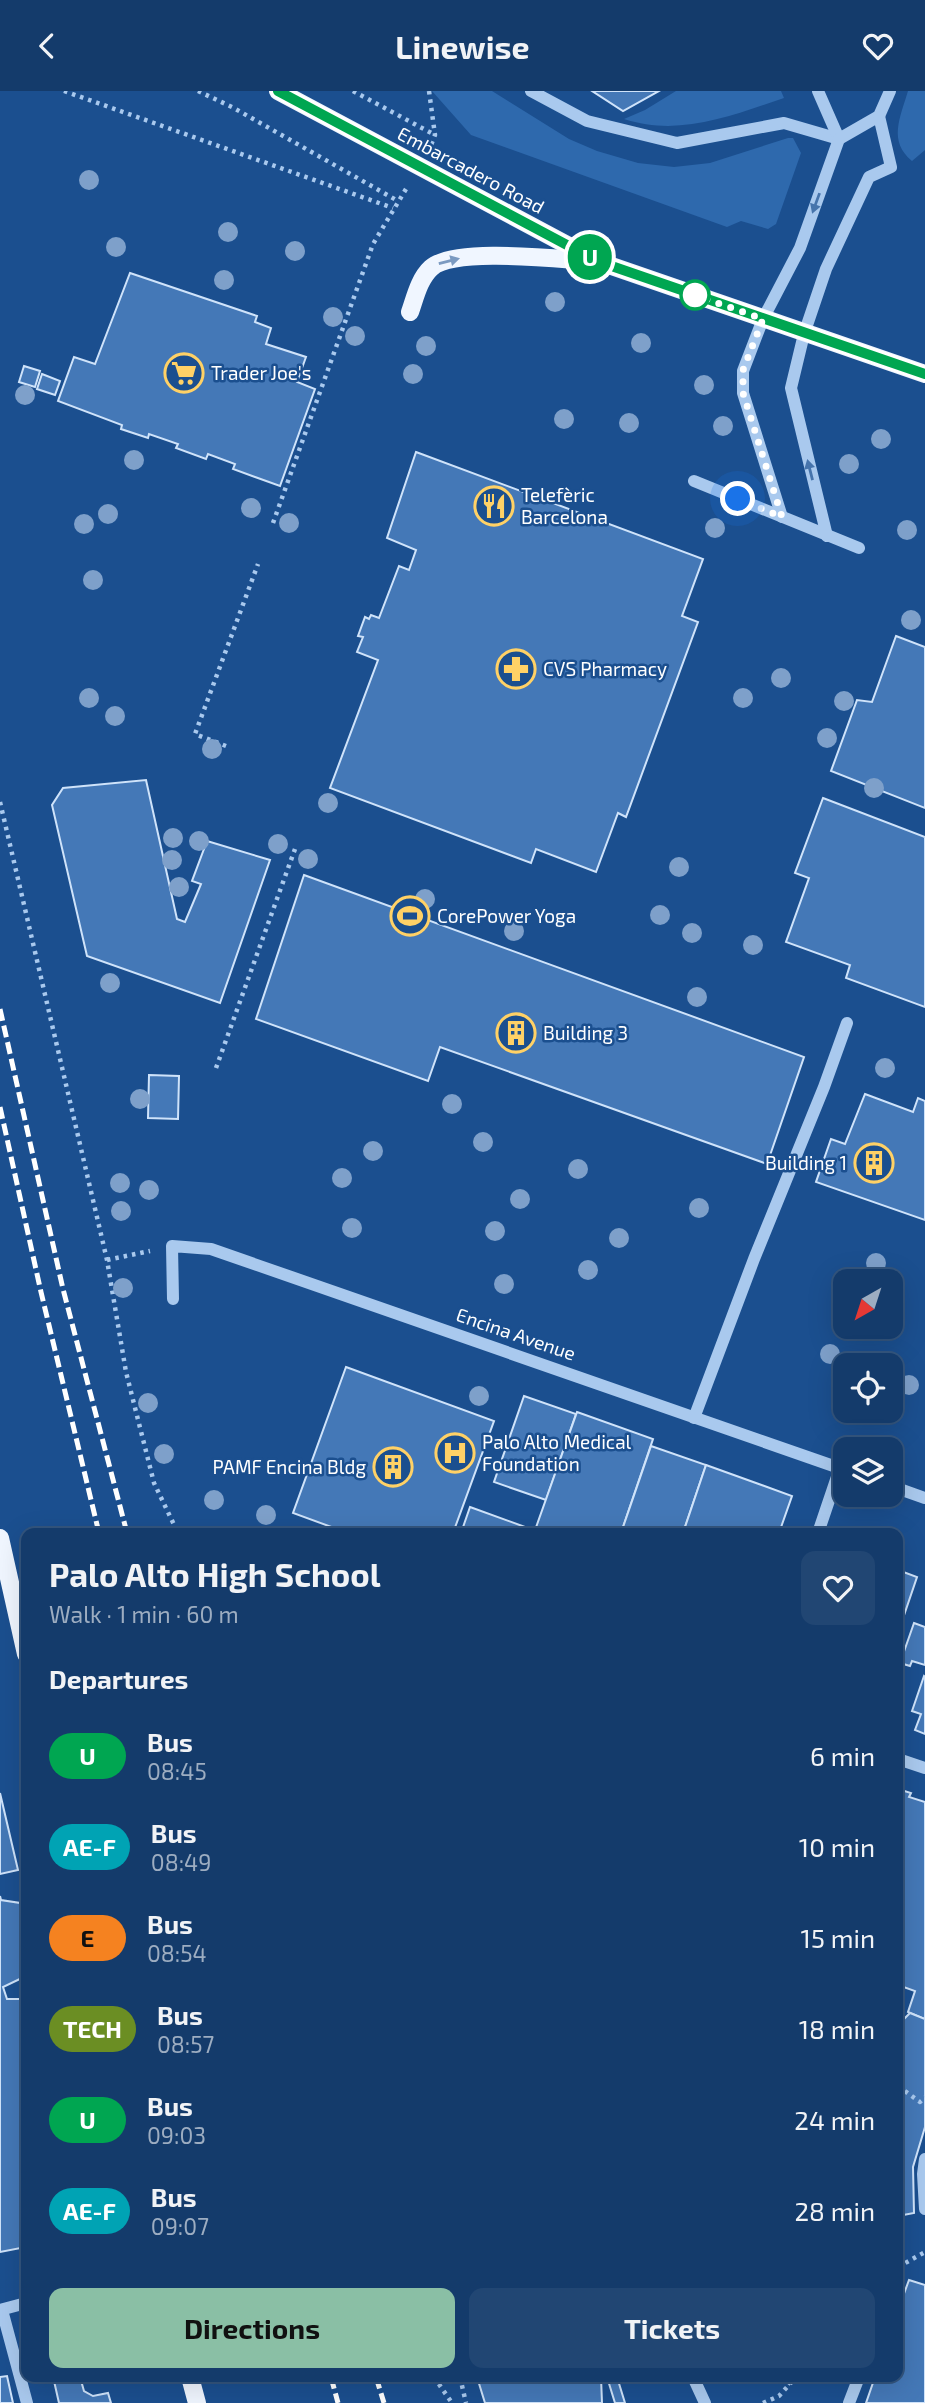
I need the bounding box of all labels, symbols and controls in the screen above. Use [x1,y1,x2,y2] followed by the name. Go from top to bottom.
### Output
[28,27,66,65] icon: back
[395,27,530,65] text: Linewise
[859,27,897,65] icon: heart
[394,121,549,218] street label: Embarcadero Road
[810,193,821,214] one-way arrow
[567,234,613,280] line badge: U
[582,242,598,271] text: U
[438,255,460,266] one-way arrow
[680,280,710,310] unlabelled marker
[163,352,205,394] supermarket icon: Trader Joe's
[211,361,311,384] place label: Trader Joe's
[804,458,815,480] one-way arrow
[720,481,755,516] your location
[521,483,608,528] place label: Telefèric Barcelona
[473,485,515,527] restaurant icon: Telefèric Barcelona
[495,648,537,690] pharmacy icon: CVS Pharmacy
[543,657,667,680] place label: CVS Pharmacy
[389,895,431,937] sports icon: CorePower Yoga
[437,904,576,927] place label: CorePower Yoga
[495,1012,537,1054] building icon: Building 3
[543,1021,628,1044] place label: Building 3
[853,1142,895,1184] building icon: Building 1
[765,1151,847,1174] place label: Building 1
[833,1269,903,1339] north arrow
[833,1269,903,1507] map controls
[454,1302,579,1365] street label: Encina Avenue
[833,1353,903,1423] button: locate
[482,1430,632,1475] place label: Palo Alto Medical Foundation
[434,1432,476,1474] hospital icon: Palo Alto Medical Foundation
[833,1437,903,1507] button: layers
[372,1446,414,1488] building icon: PAMF Encina Bldg
[213,1455,366,1478] place label: PAMF Encina Bldg
[801,1551,875,1625] button: heart
[49,1554,381,1594] text: Palo Alto High School
[49,1600,239,1628] text: Walk · 1 min · 60 m
[49,1663,188,1694] text: Departures
[147,1726,193,1757] text: Bus
[810,1740,875,1771] text: 6 min
[79,1741,96,1770] text: U
[147,1757,207,1785] text: 08:45
[151,1817,197,1848] text: Bus
[799,1831,875,1862] text: 10 min
[63,1832,116,1861] text: AE-F
[151,1848,211,1876] text: 08:49
[147,1908,193,1939] text: Bus
[801,1922,875,1953] text: 15 min
[81,1923,94,1952] text: E
[147,1939,207,1967] text: 08:54
[157,1999,203,2030] text: Bus
[799,2013,875,2044] text: 18 min
[63,2014,122,2043] text: TECH
[157,2030,214,2058] text: 08:57
[147,2090,193,2121] text: Bus
[794,2104,875,2135] text: 24 min
[79,2105,96,2134] text: U
[147,2121,206,2149] text: 09:03
[151,2181,197,2212] text: Bus
[794,2195,875,2226] text: 28 min
[63,2196,116,2225] text: AE-F
[151,2212,209,2240] text: 09:07
[49,2288,455,2368] button: Directions
[469,2288,875,2368] button: Tickets

